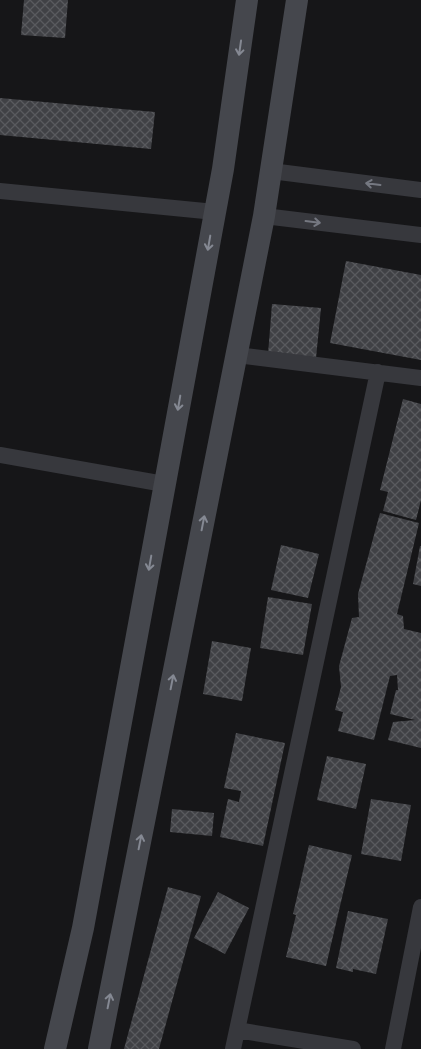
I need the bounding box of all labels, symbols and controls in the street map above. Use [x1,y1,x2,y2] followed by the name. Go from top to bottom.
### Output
[235,40,245,56] one-way arrow
[365,179,381,189] one-way arrow
[304,217,320,227] one-way arrow
[203,235,213,251] one-way arrow
[174,395,184,411] one-way arrow
[199,515,209,531] one-way arrow
[145,554,154,570] one-way arrow
[167,675,177,691] one-way arrow
[136,834,145,850] one-way arrow
[104,994,114,1010] one-way arrow

